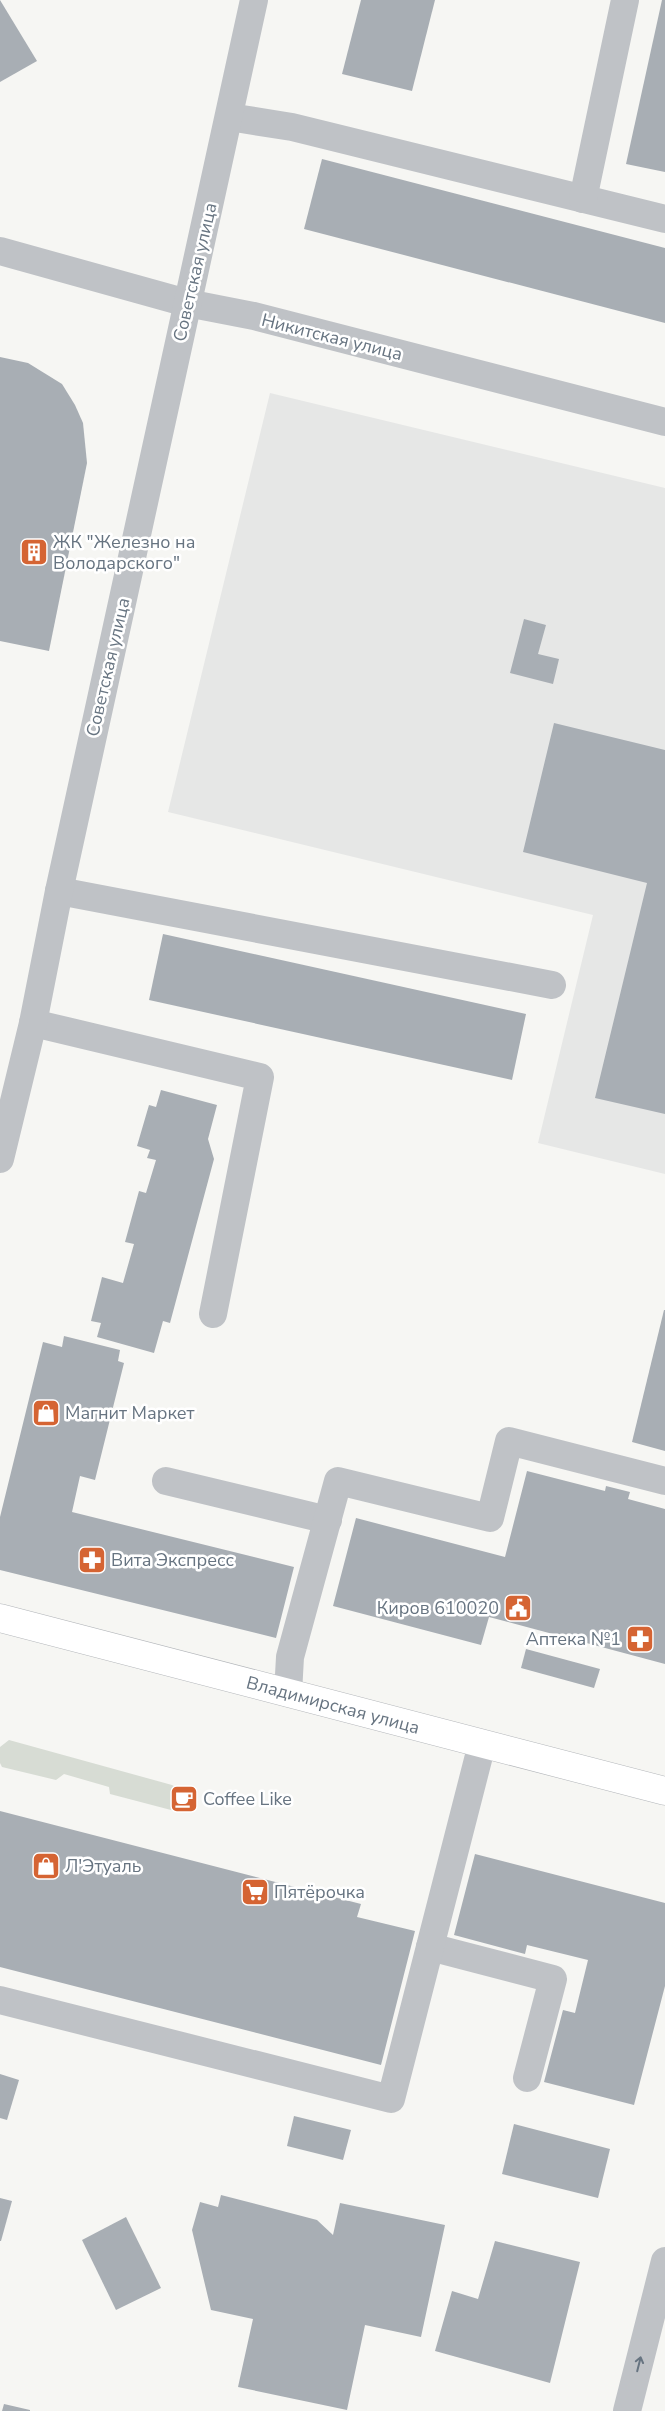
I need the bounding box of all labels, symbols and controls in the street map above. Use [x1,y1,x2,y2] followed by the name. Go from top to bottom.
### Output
[167,200,223,344] street label: Советская улица
[259,308,405,366] street label: Никитская улица
[53,530,195,575] place label: ЖК "Железно на Володарского"
[19,537,49,567] building icon: ЖК "Железно на Володарского"
[80,595,136,739] street label: Советская улица
[31,1398,61,1428] shop icon: Магнит Маркет
[65,1401,195,1425] place label: Магнит Маркет
[77,1545,107,1575] pharmacy icon: Вита Экспресс
[111,1548,235,1572] place label: Вита Экспресс
[503,1593,533,1623] public building icon: Киров 610020
[377,1596,499,1620] place label: Киров 610020
[625,1624,655,1654] pharmacy icon: Аптека №1
[526,1627,621,1651] place label: Аптека №1
[244,1670,422,1740] street label: Владимирская улица
[169,1784,199,1814] cafe icon: Coffee Like
[203,1787,292,1811] place label: Coffee Like
[31,1851,61,1881] shop icon: Л'Этуаль
[65,1854,141,1878] place label: Л'Этуаль
[240,1877,270,1907] supermarket icon: Пятёрочка
[274,1880,365,1904] place label: Пятёрочка
[635,2356,644,2372] one-way arrow

